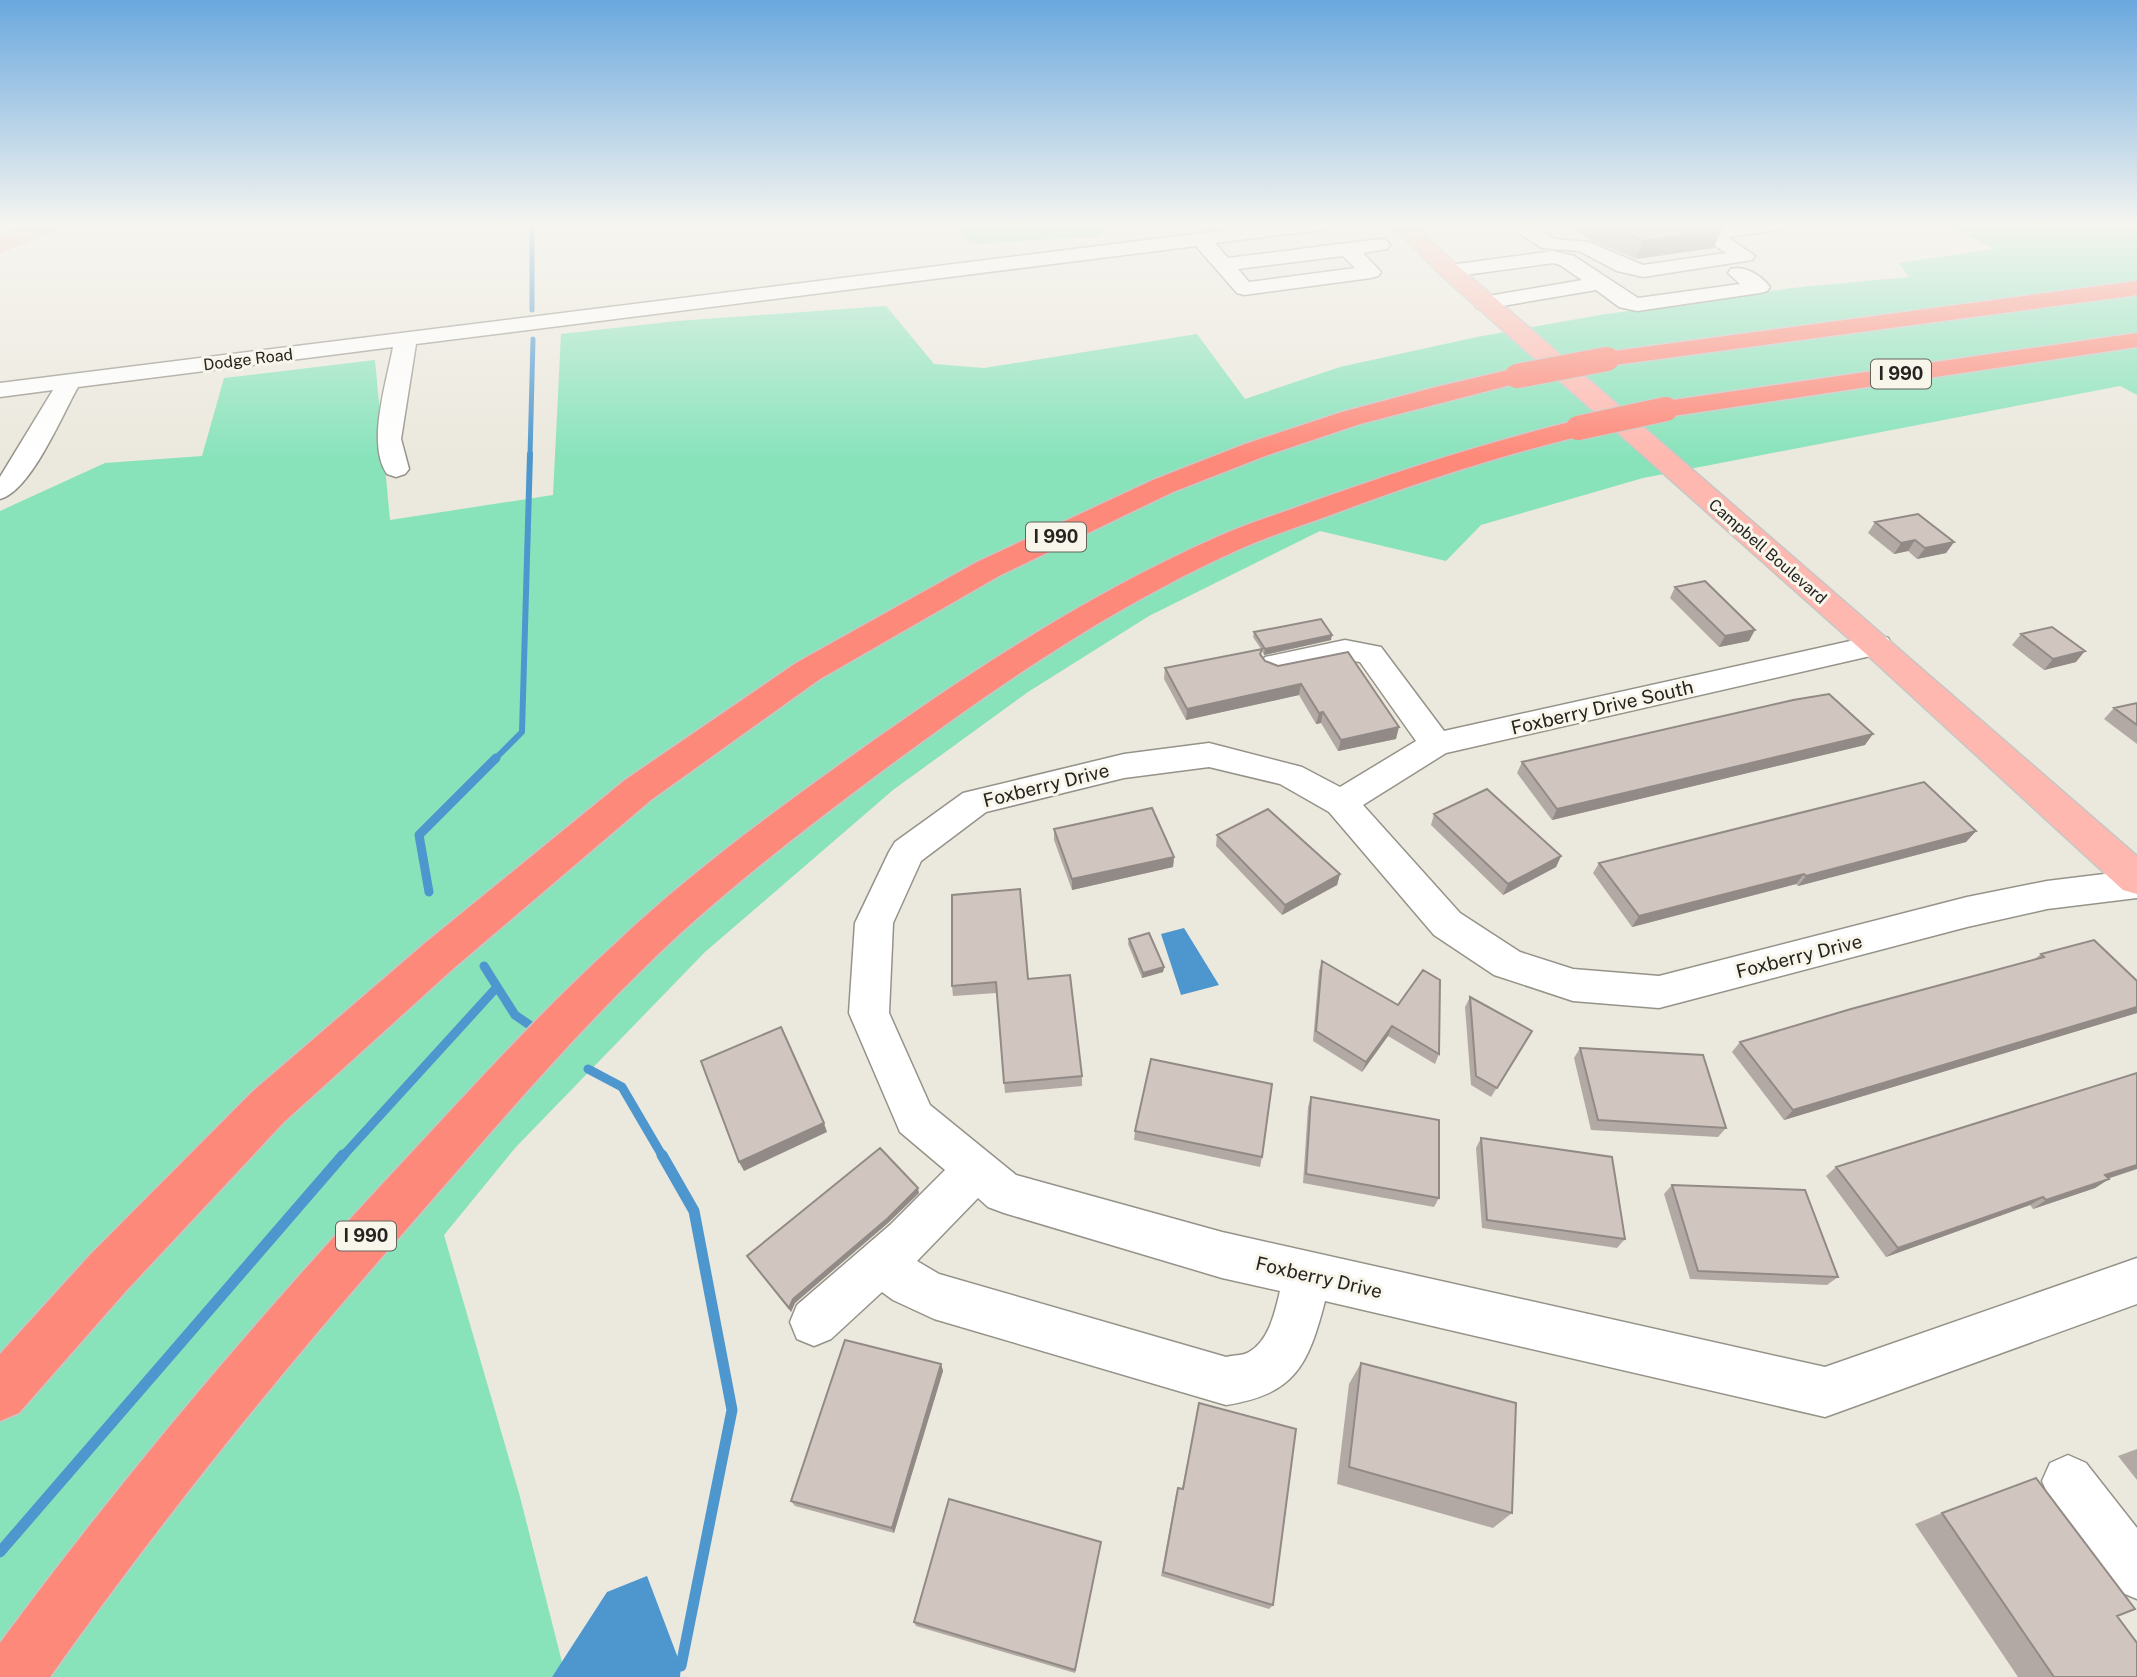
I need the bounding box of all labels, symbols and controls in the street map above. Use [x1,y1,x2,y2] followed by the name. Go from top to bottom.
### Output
[202,345,294,374] street label: Dodge Road
[1871,360,1931,388] road number: I 990
[1705,495,1831,608] street label: Campbell Boulevard
[1026,522,1086,552] road number: I 990
[1509,675,1695,739] street label: Foxberry Drive South
[981,759,1111,811] street label: Foxberry Drive
[1734,930,1864,982] street label: Foxberry Drive
[336,1222,396,1251] road number: I 990
[1254,1252,1384,1302] street label: Foxberry Drive

